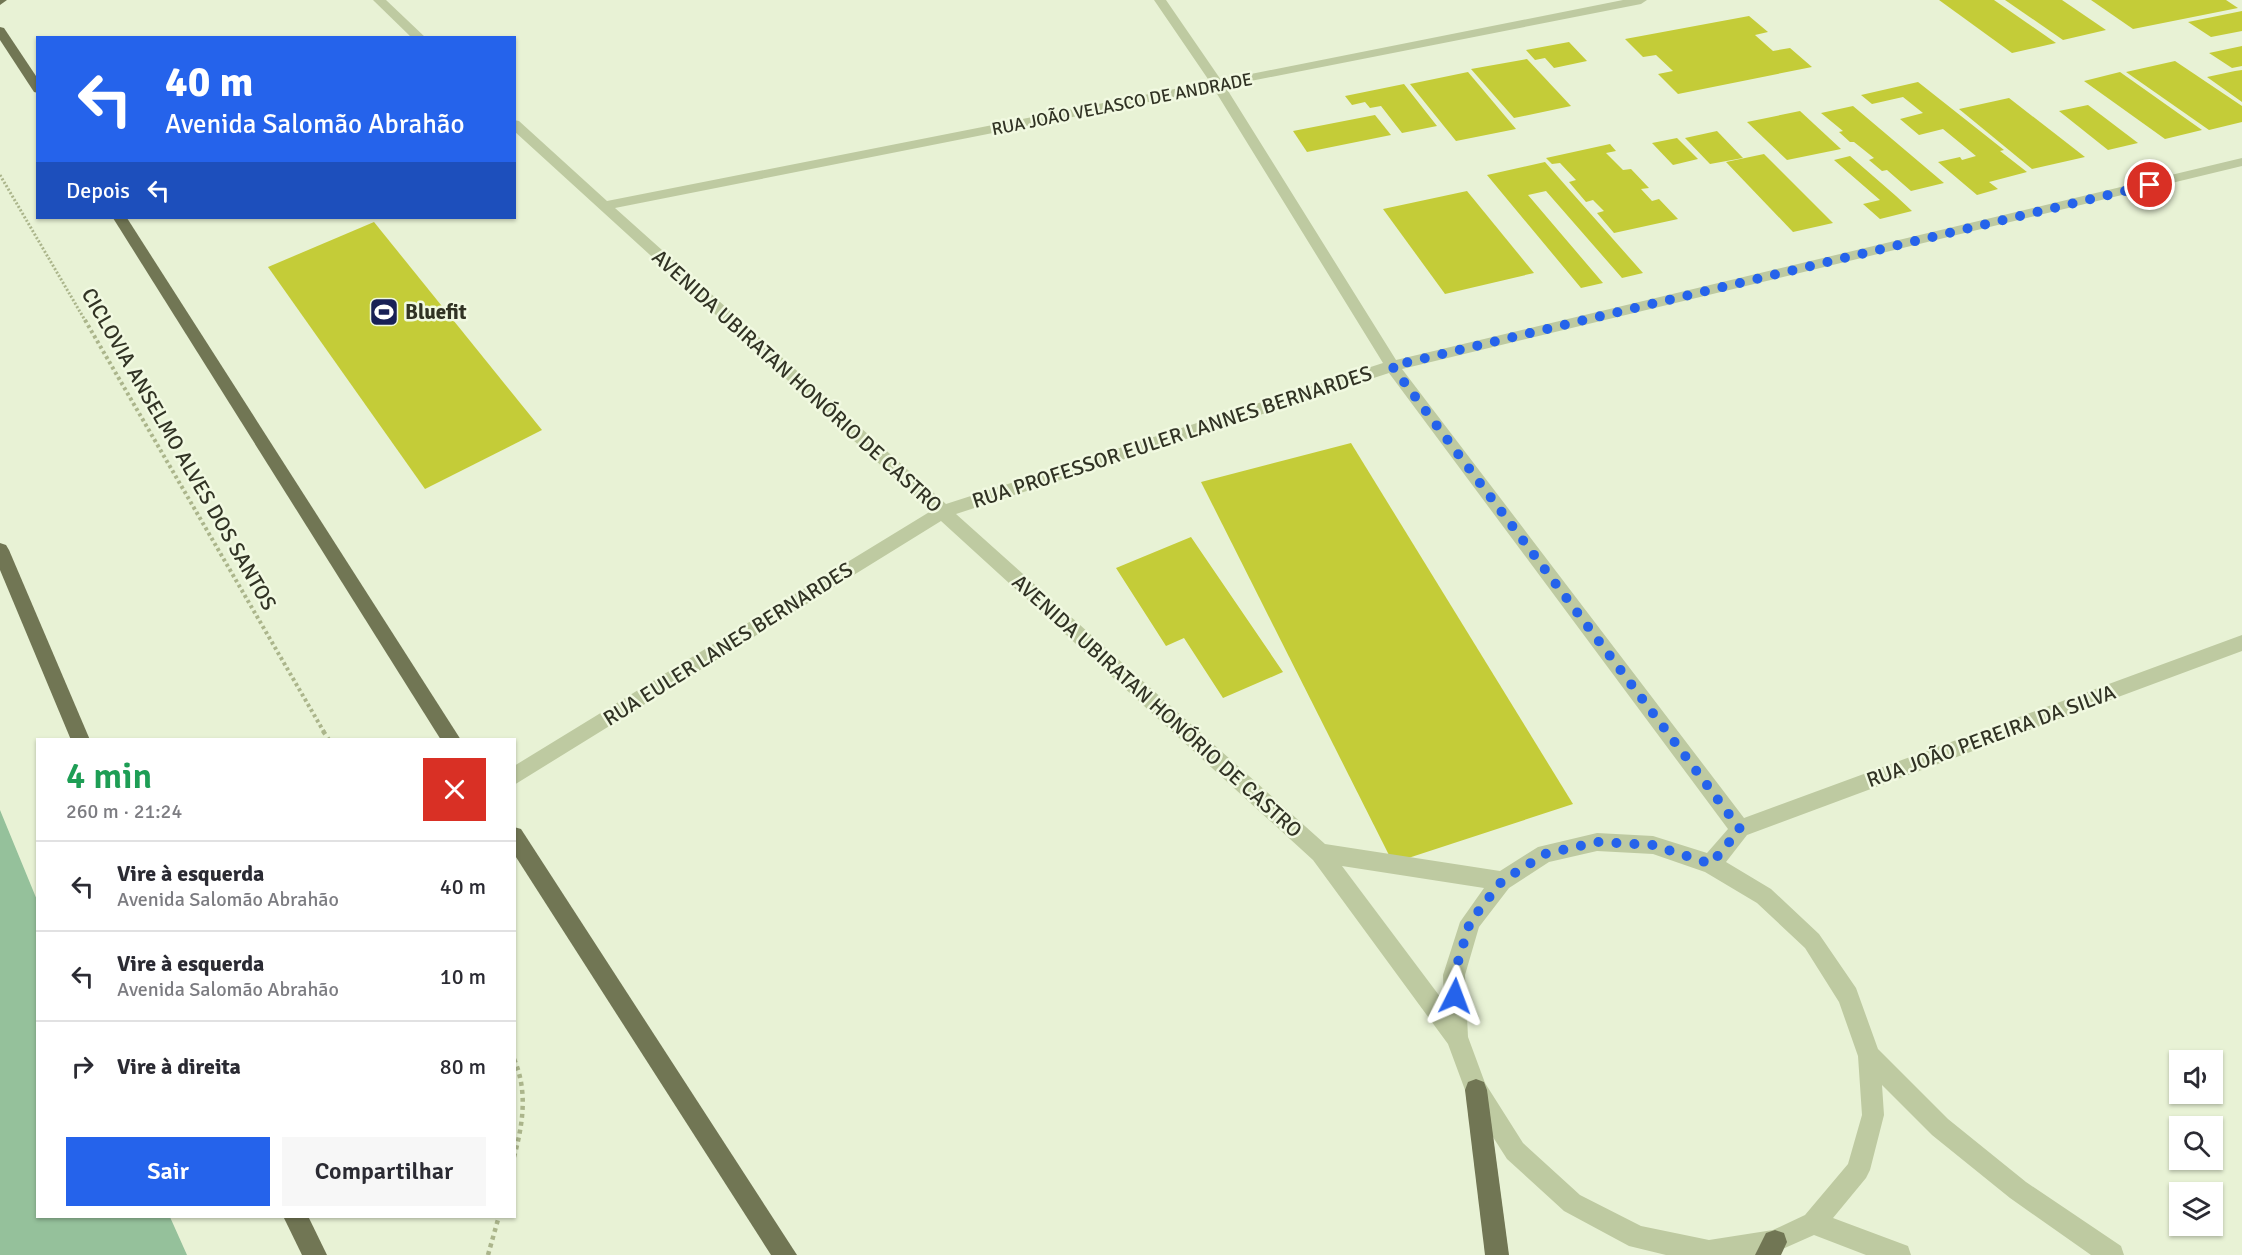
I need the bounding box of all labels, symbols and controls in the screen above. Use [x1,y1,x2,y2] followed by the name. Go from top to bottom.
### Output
[165,57,254,108] text: 40 m
[66,60,144,138] icon: left
[990,68,1254,140] street label: RUA JOÃO VELASCO DE ANDRADE
[165,108,464,141] text: Avenida Salomão Abrahão
[2124,159,2175,210] pin
[2133,168,2166,201] icon: arrive
[142,174,175,207] icon: left
[66,177,130,204] text: Depois
[647,244,947,518] street label: AVENIDA UBIRATAN HONÓRIO DE CASTRO
[76,283,282,615] street label: CICLOVIA ANSELMO ALVES DOS SANTOS
[368,296,400,328] sports icon: Bluefit
[405,299,467,325] place label: Bluefit
[969,360,1375,514] street label: RUA PROFESSOR EULER LANNES BERNARDES
[598,556,858,732] street label: RUA EULER LANES BERNARDES
[1007,569,1307,843] street label: AVENIDA UBIRATAN HONÓRIO DE CASTRO
[1863,679,2119,793] street label: RUA JOÃO PEREIRA DA SILVA
[66,754,152,799] text: 4 min
[423,758,486,821] button: close
[66,799,182,824] text: 260 m · 21:24
[117,860,264,887] text: Vire à esquerda
[66,870,99,903] icon: left
[440,873,486,900] text: 40 m
[117,887,339,912] text: Avenida Salomão Abrahão
[117,950,264,977] text: Vire à esquerda
[66,960,99,993] icon: left
[440,963,486,990] text: 10 m
[1423,964,1487,1028] position arrow
[117,977,339,1002] text: Avenida Salomão Abrahão
[66,1050,99,1083] icon: right
[2169,1050,2223,1236] map controls
[2169,1050,2223,1104] button: sound
[117,1053,241,1080] text: Vire à direita
[440,1053,486,1080] text: 80 m
[2169,1116,2223,1170] button: search
[66,1137,270,1206] button: Sair
[282,1137,486,1206] button: Compartilhar
[2169,1182,2223,1236] button: layers

